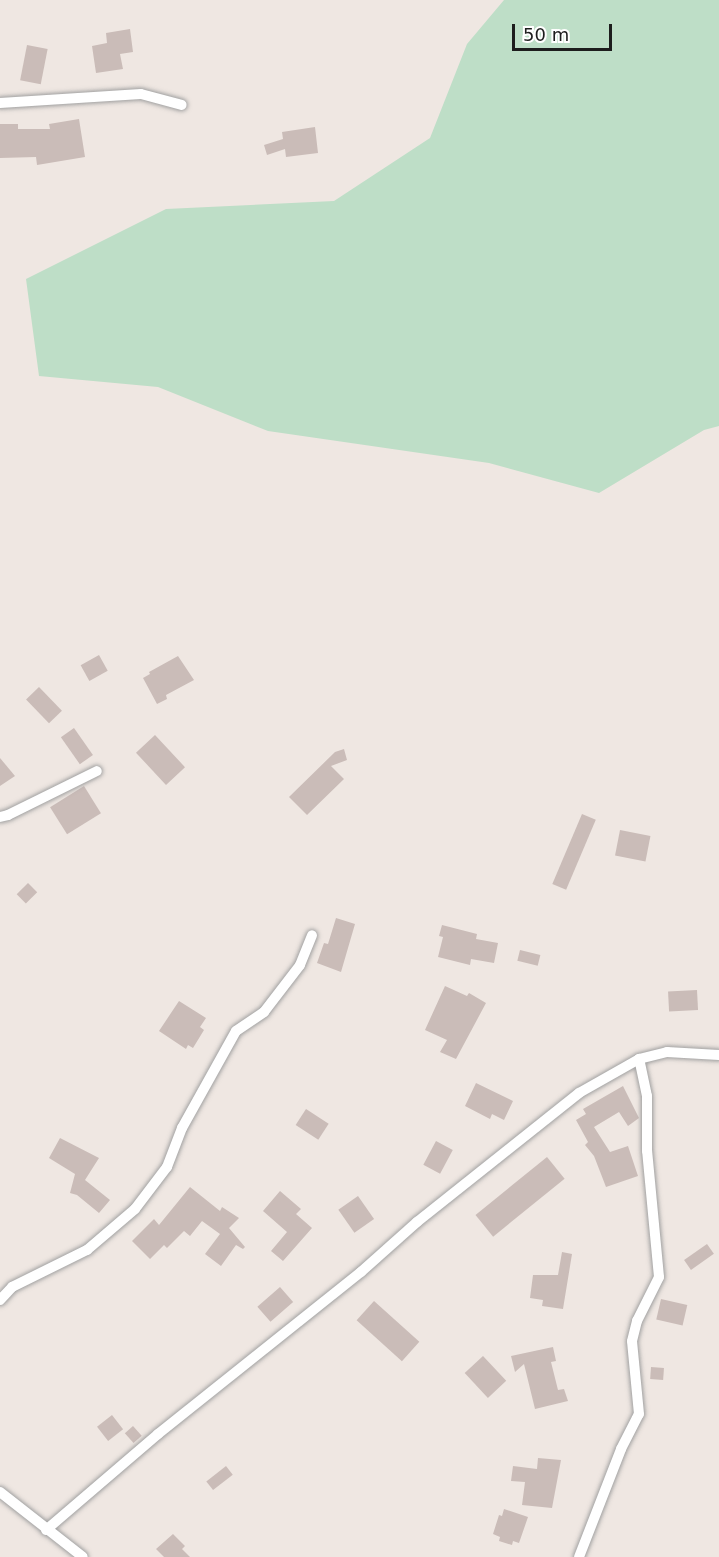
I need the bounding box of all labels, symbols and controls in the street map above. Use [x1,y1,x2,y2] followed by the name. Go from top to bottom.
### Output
[515,12,616,50] scale bar
[523,24,569,45] text: 50 m

